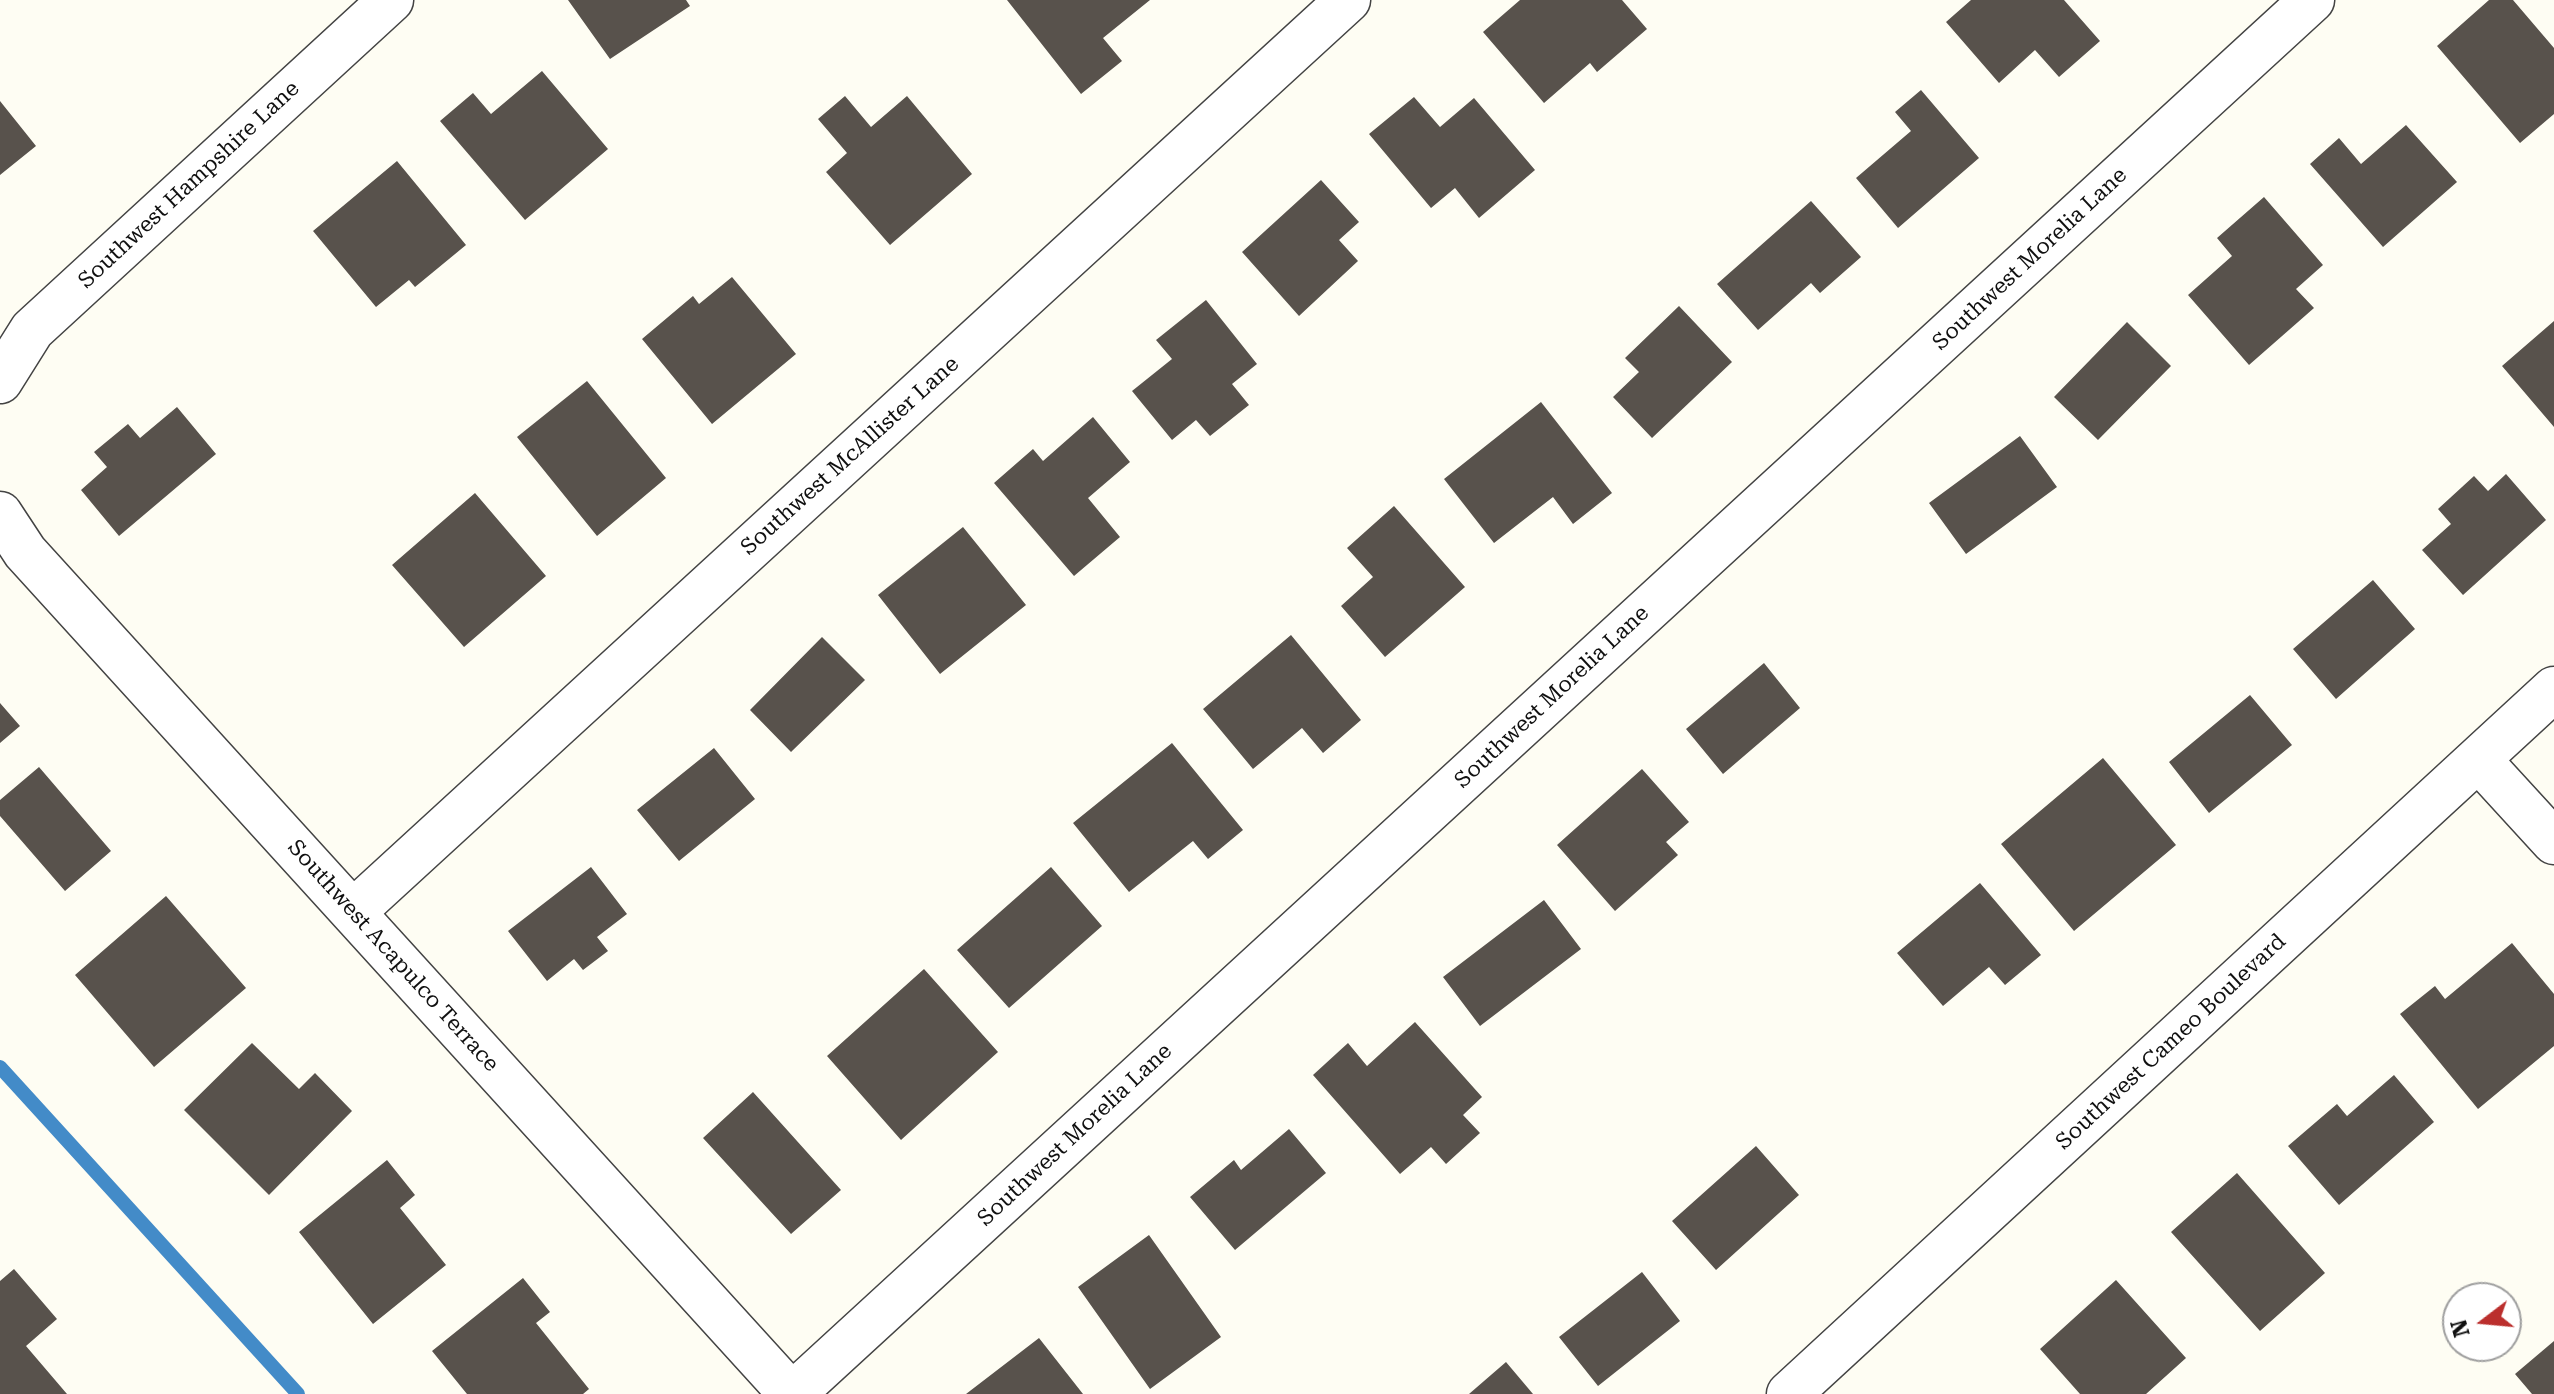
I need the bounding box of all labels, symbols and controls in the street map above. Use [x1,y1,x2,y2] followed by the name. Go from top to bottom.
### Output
[73,76,305,294] street label: Southwest Hampshire Lane
[1927,162,2133,356] street label: Southwest Morelia Lane
[736,351,964,561] street label: Southwest McAllister Lane
[1449,600,1655,794] street label: Southwest Morelia Lane
[282,835,504,1077] street label: Southwest Acapulco Terrace
[2051,929,2291,1155] street label: Southwest Cameo Boulevard
[972,1038,1178,1232] street label: Southwest Morelia Lane
[2442,1282,2522,1362] north arrow
[2446,1317,2475,1340] text: N

